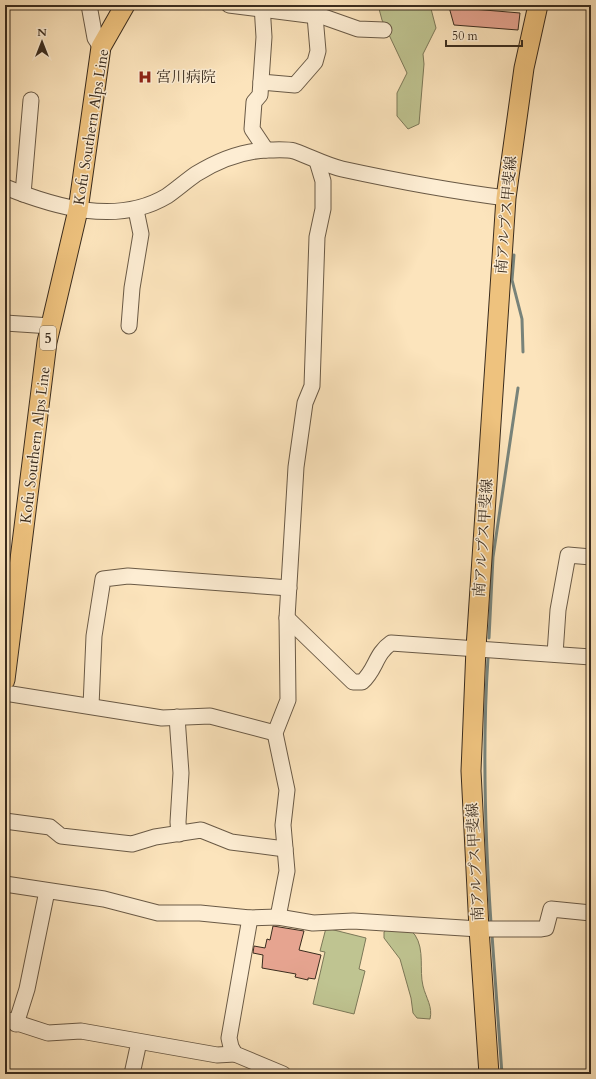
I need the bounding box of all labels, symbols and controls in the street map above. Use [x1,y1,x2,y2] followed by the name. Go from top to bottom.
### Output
[22,22,62,62] north arrow
[446,22,522,48] scale bar
[37,25,47,40] text: N
[452,28,479,44] text: 50 m
[69,47,113,207] street label: Kofu Southern Alps Line
[156,67,216,87] place label: 宮川病院
[137,69,153,85] hospital icon: 宮川病院
[491,155,521,275] street label: 南アルプス甲斐線
[40,326,56,350] road number: 5
[15,365,55,525] street label: Kofu Southern Alps Line
[469,478,497,598] street label: 南アルプス甲斐線
[462,802,488,922] street label: 南アルプス甲斐線

